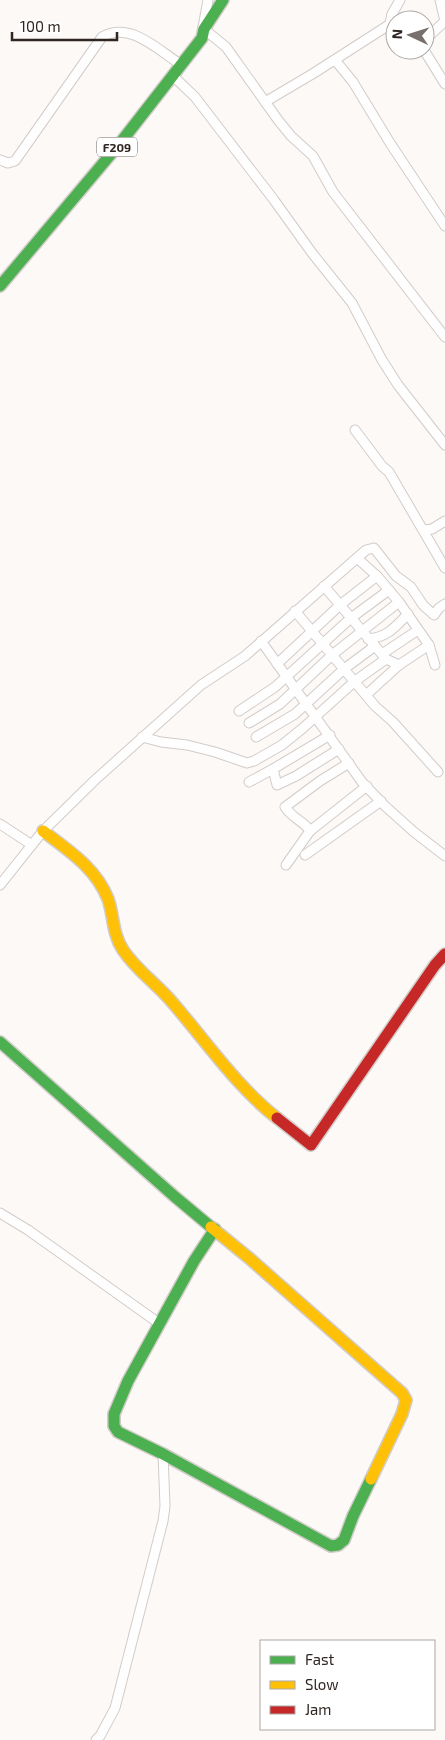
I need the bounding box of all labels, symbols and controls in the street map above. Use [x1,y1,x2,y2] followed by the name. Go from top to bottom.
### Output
[12,10,118,42] scale bar
[385,10,435,60] north arrow
[20,17,61,35] text: 100 m
[388,28,405,40] text: N
[97,138,137,156] road number: F209
[260,1640,435,1730] legend
[305,1650,335,1668] text: Fast
[305,1675,339,1693] text: Slow
[305,1700,331,1718] text: Jam

